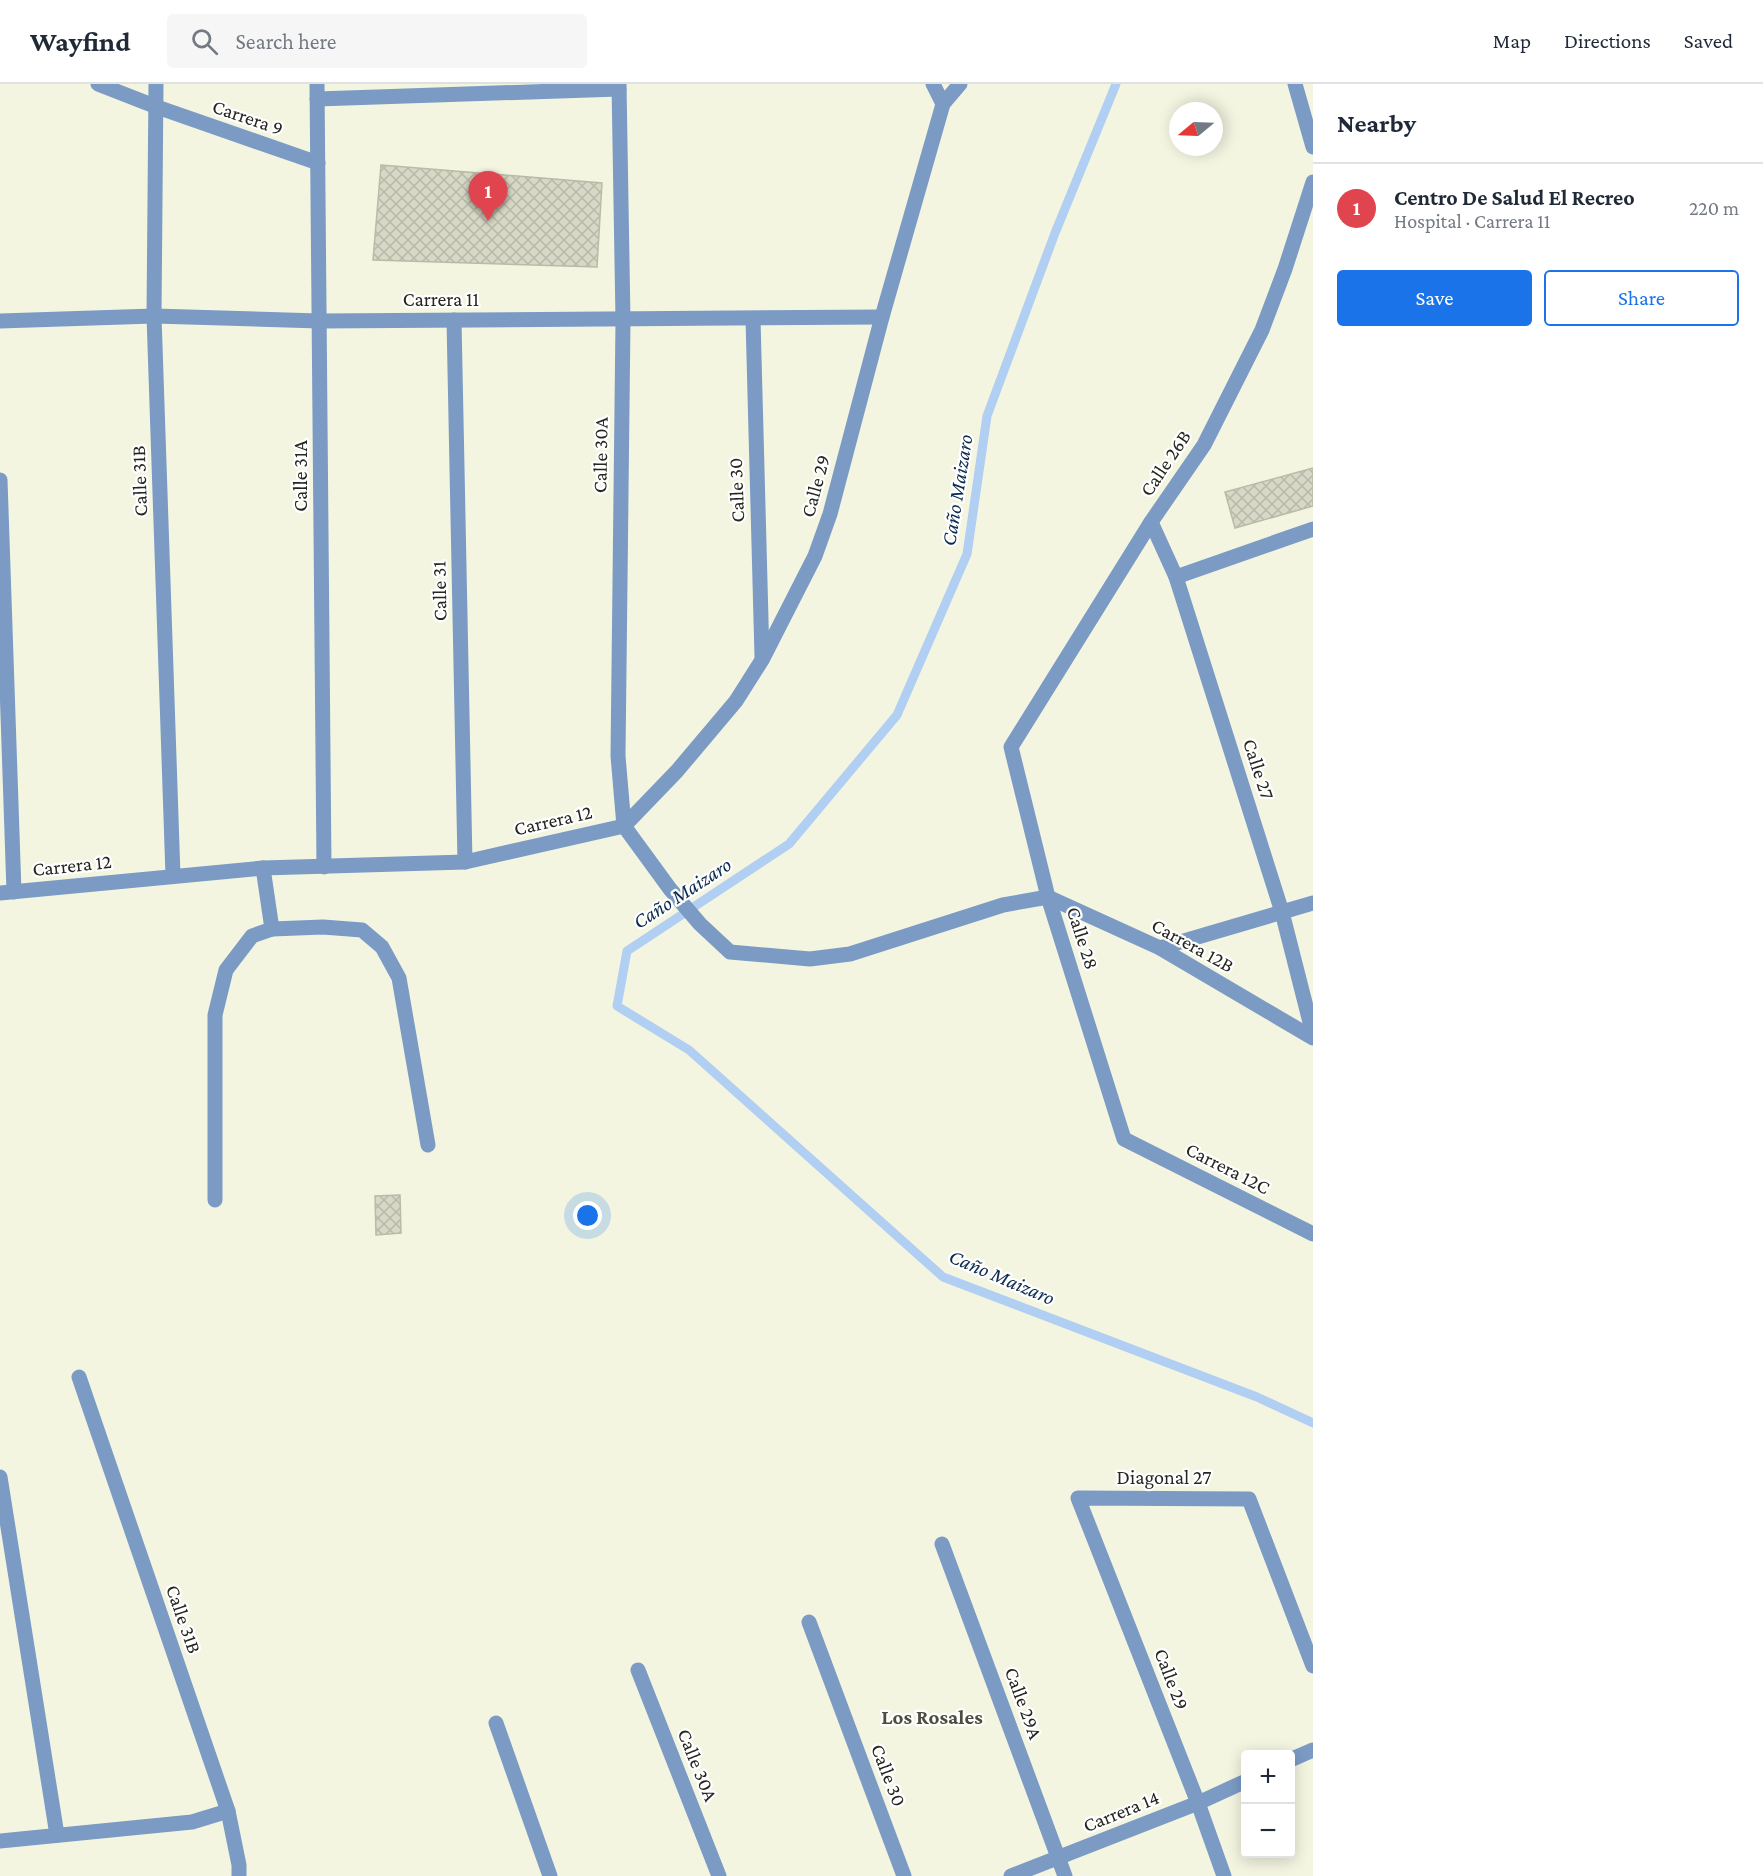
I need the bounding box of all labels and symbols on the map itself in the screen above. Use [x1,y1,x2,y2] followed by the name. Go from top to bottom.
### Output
[210,95,286,139] street label: Carrera 9
[1169,102,1223,156] north arrow
[468,172,508,221] pin: 1
[403,288,479,310] street label: Carrera 11
[588,416,612,493] street label: Calle 30A
[1135,426,1195,500] street label: Calle 26B
[936,433,978,547] water label: Caño Maizaro
[289,440,311,512] street label: Calle 31A
[127,445,151,517] street label: Calle 31B
[796,452,834,520] street label: Calle 29
[724,457,748,523] street label: Calle 30
[427,561,451,621] street label: Calle 31
[1239,736,1279,802] street label: Calle 27
[512,800,594,840] street label: Carrera 12
[31,850,113,880] street label: Carrera 12
[628,852,736,934] water label: Caño Maizaro
[1063,904,1103,972] street label: Calle 28
[1148,913,1238,977] street label: Carrera 12B
[1182,1137,1274,1199] street label: Carrera 12C
[573,1201,602,1230] your location
[946,1244,1059,1310] water label: Caño Maizaro
[1117,1466,1211,1489] street label: Diagonal 27
[162,1582,206,1656] street label: Calle 31B
[1150,1645,1194,1713] street label: Calle 29
[1001,1664,1047,1743] street label: Calle 29A
[881,1705,983,1729] district label: Los Rosales
[674,1726,723,1805] street label: Calle 30A
[867,1741,911,1809] street label: Calle 30
[1080,1786,1162,1836] street label: Carrera 14

